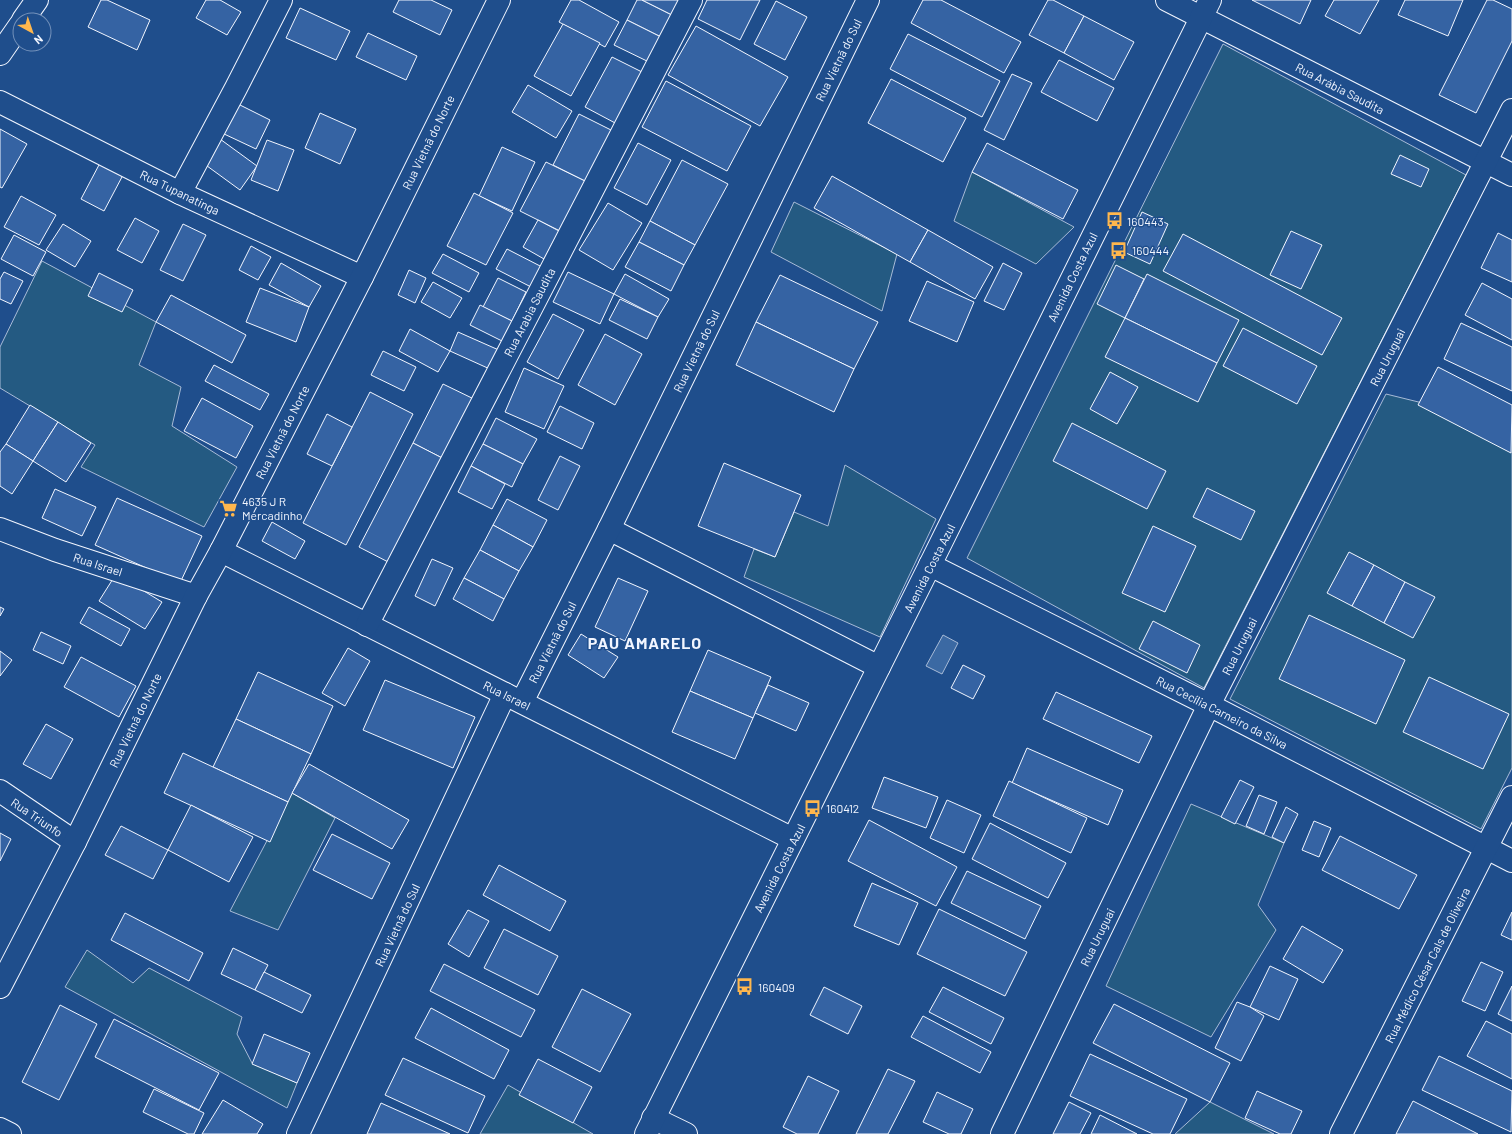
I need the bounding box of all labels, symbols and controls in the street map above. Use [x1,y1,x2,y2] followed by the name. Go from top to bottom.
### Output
[12,12,52,52] north arrow
[812,17,864,103] street label: Rua Vietnã do Sul
[32,33,46,47] text: N
[1293,60,1387,116] street label: Rua Arábia Saudita
[399,92,457,192] street label: Rua Vietnã do Norte
[138,167,222,217] street label: Rua Tupanatinga
[1104,211,1124,231] bus stop icon: 160443
[1127,214,1164,228] place label: 160443
[1044,230,1100,324] street label: Avenida Costa Azul
[1109,240,1129,260] bus stop icon: 160444
[1132,243,1169,257] place label: 160444
[501,265,557,359] street label: Rua Arabia Saudita
[670,308,722,394] street label: Rua Vietnã do Sul
[1366,326,1408,388] street label: Rua Uruguai
[252,383,312,481] street label: Rua Vietnã do Norte
[242,494,303,522] place label: 4635 J R Mercadinho
[219,498,239,518] supermarket icon: 4635 J R Mercadinho
[901,521,957,615] street label: Avenida Costa Azul
[72,549,124,579] street label: Rua Israel
[525,599,579,685] street label: Rua Vietnã do Sul
[1218,615,1260,677] street label: Rua Uruguai
[588,633,702,652] district label: PAU AMARELO
[106,670,164,770] street label: Rua Vietnã do Norte
[1154,673,1290,751] street label: Rua Cecília Carneiro da Silva
[481,678,533,712] street label: Rua Israel
[9,795,65,839] street label: Rua Triunfo
[803,798,823,818] bus stop icon: 160412
[826,801,859,815] place label: 160412
[751,821,807,915] street label: Avenida Costa Azul
[372,881,422,969] street label: Rua Vietnã do Sul
[1382,885,1472,1045] street label: Rua Médico César Cals de Oliveira
[1077,906,1117,968] street label: Rua Uruguai
[735,977,755,997] bus stop icon: 160409
[758,980,795,994] place label: 160409

